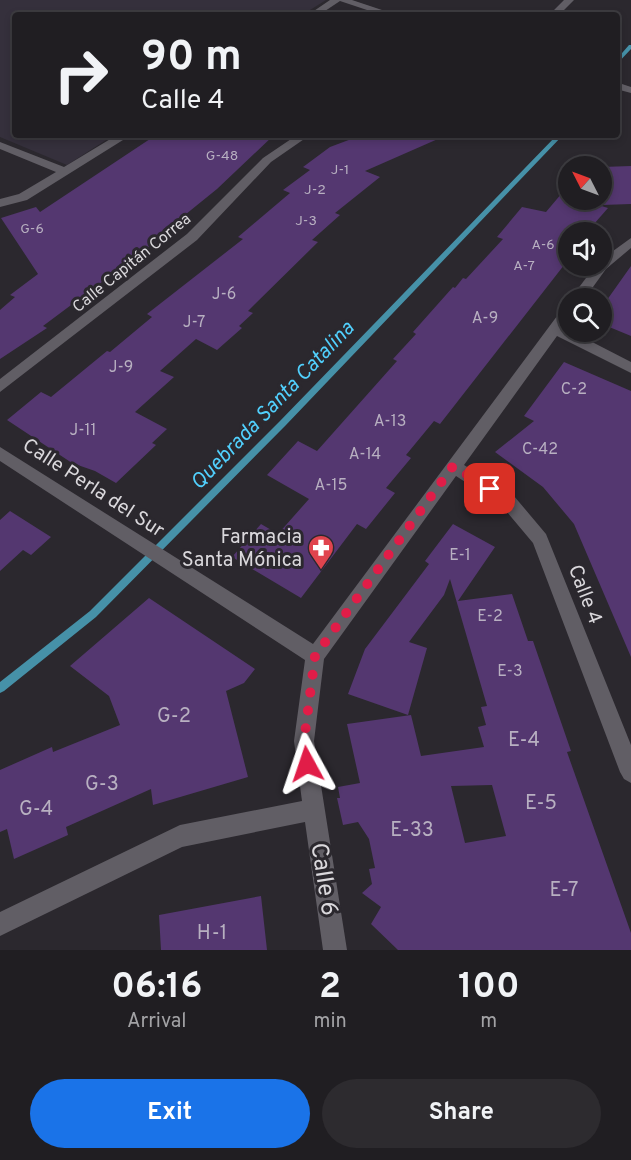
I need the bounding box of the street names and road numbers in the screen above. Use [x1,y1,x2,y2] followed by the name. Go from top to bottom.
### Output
[69,210,196,318] street label: Calle Capitán Correa
[17,433,169,544] street label: Calle Perla del Sur
[561,561,607,628] street label: Calle 4
[302,841,344,918] street label: Calle 6

